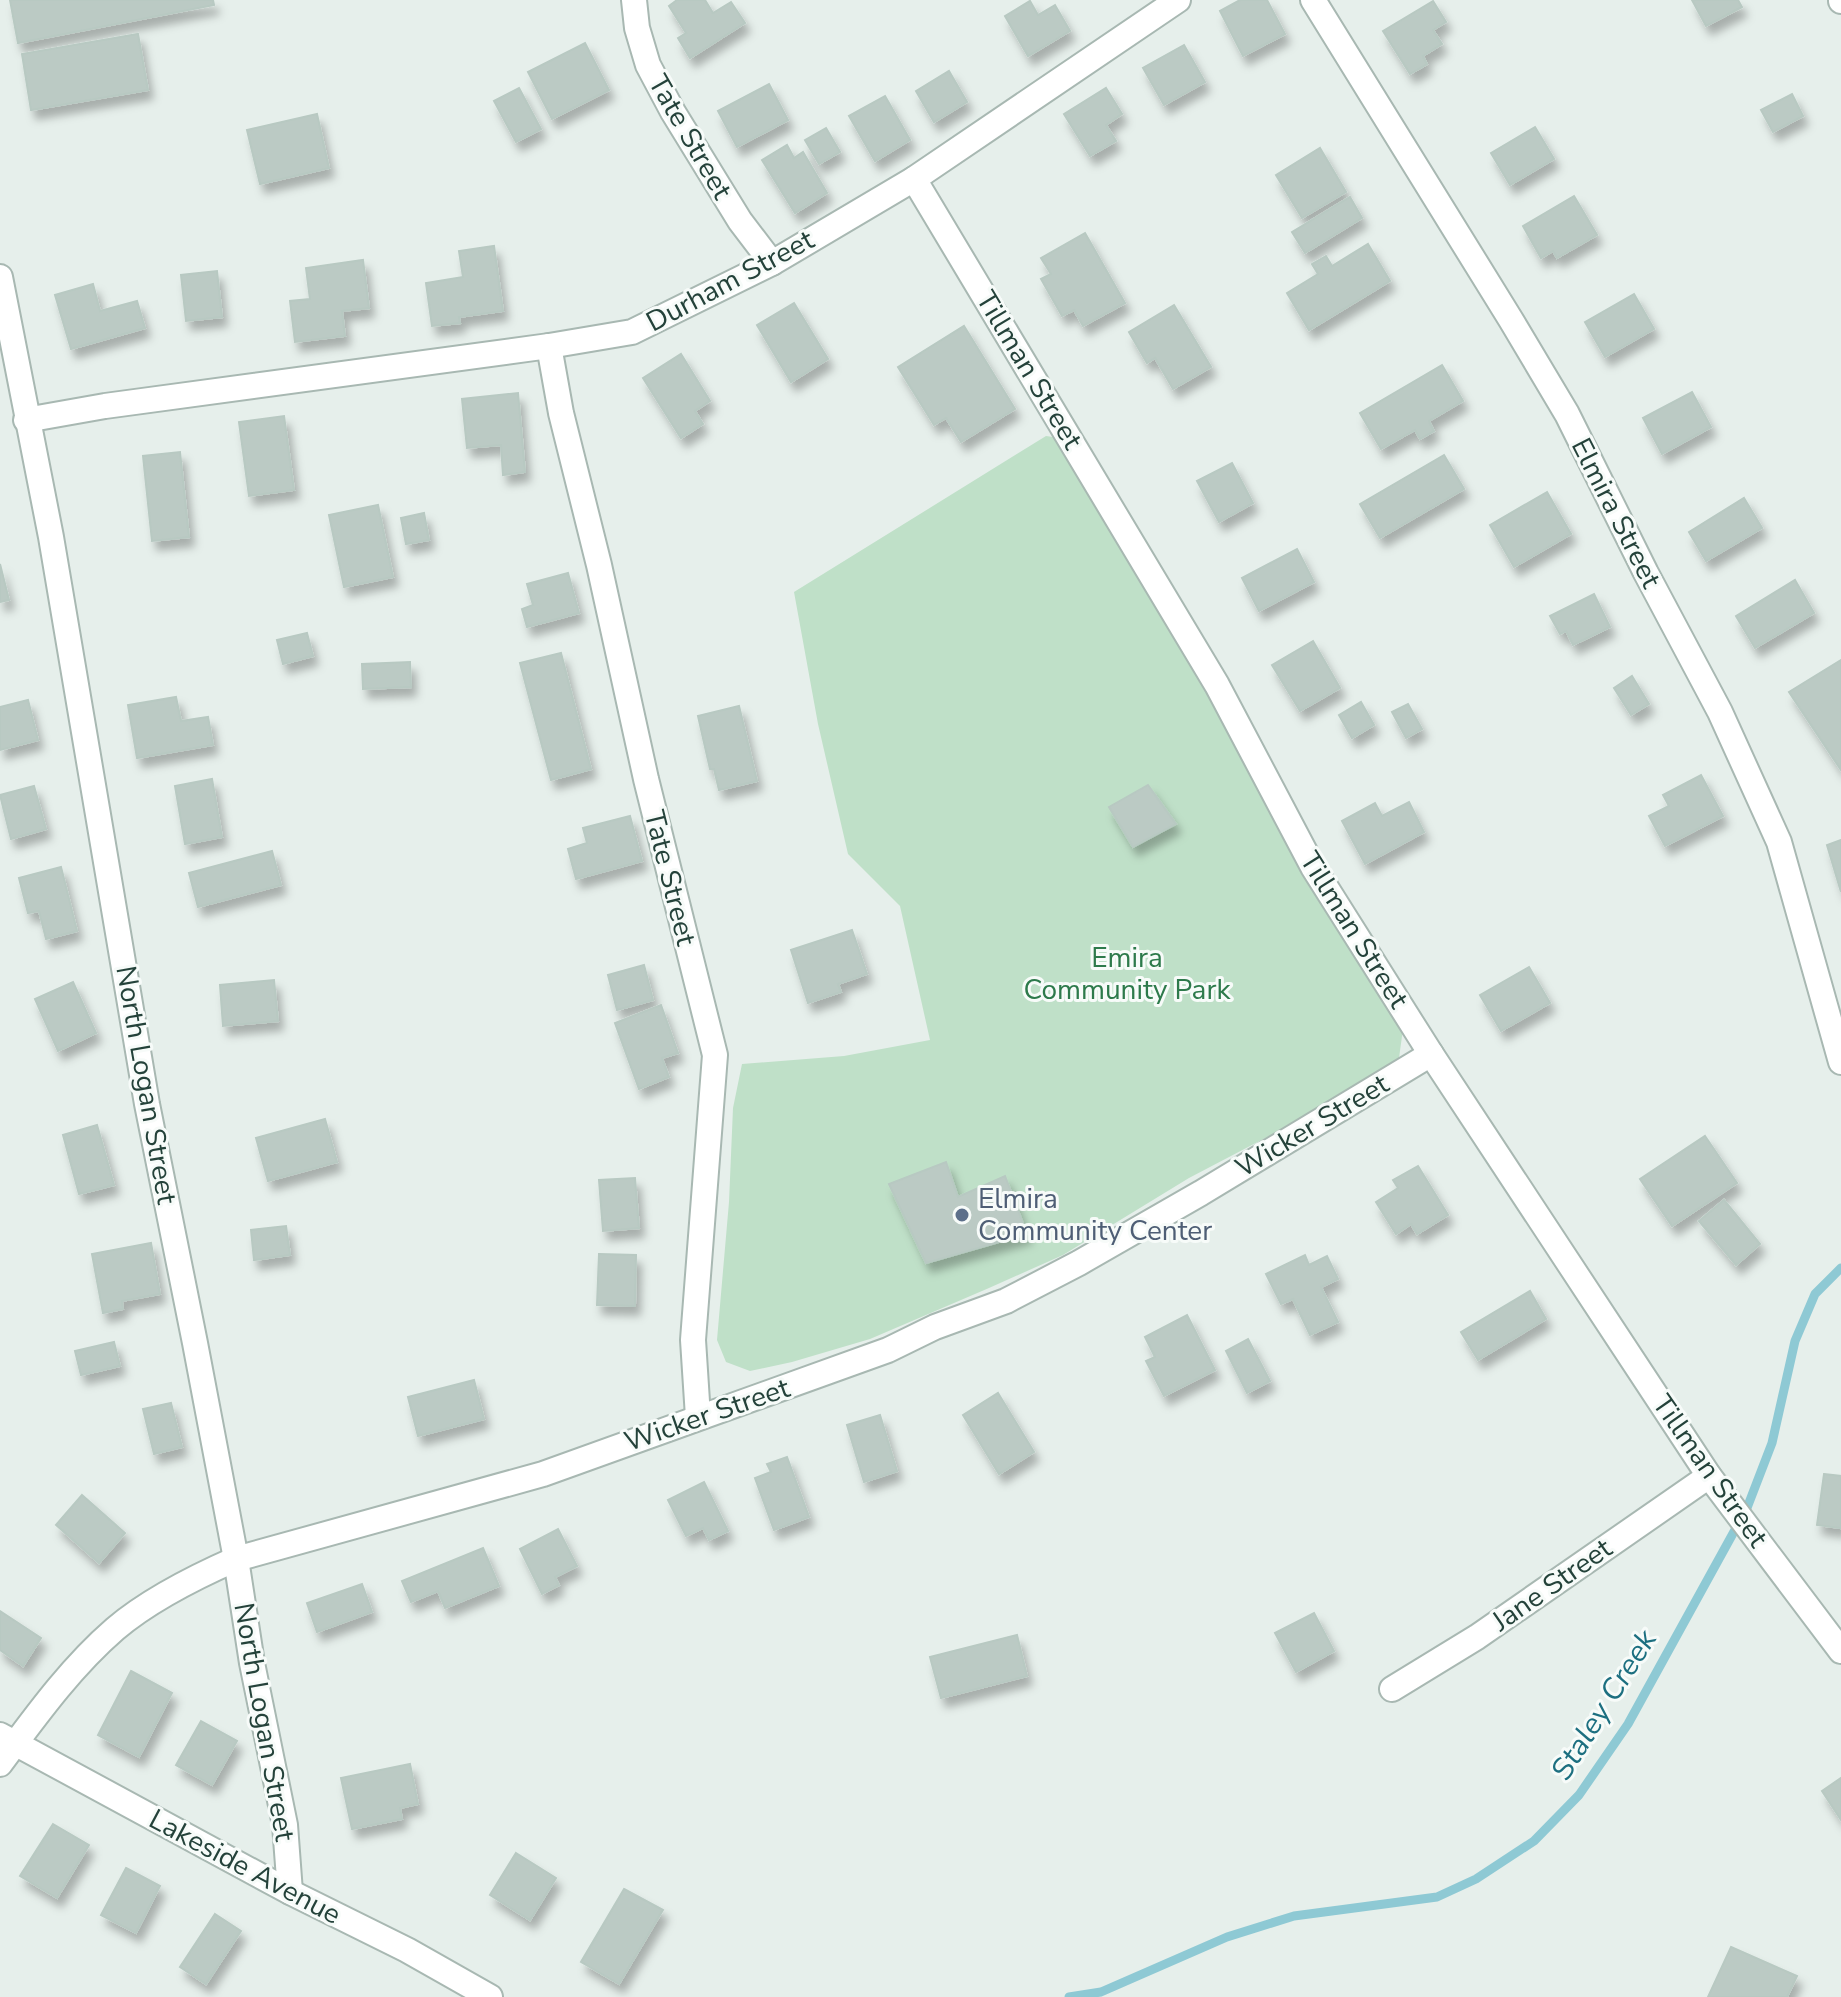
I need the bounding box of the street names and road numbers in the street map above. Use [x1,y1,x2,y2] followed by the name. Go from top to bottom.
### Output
[639,68,741,206] street label: Tate Street
[639,221,821,341] street label: Durham Street
[967,284,1091,456] street label: Tillman Street
[1562,432,1670,595] street label: Elmira Street
[635,807,705,950] street label: Tate Street
[1291,844,1417,1016] street label: Tillman Street
[106,963,186,1207] street label: North Logan Street
[1228,1065,1396,1187] street label: Wicker Street
[619,1369,795,1461] street label: Wicker Street
[1643,1387,1777,1555] street label: Tillman Street
[1484,1530,1620,1641] street label: Jane Street
[224,1600,304,1844] street label: North Logan Street
[142,1800,348,1934] street label: Lakeside Avenue

